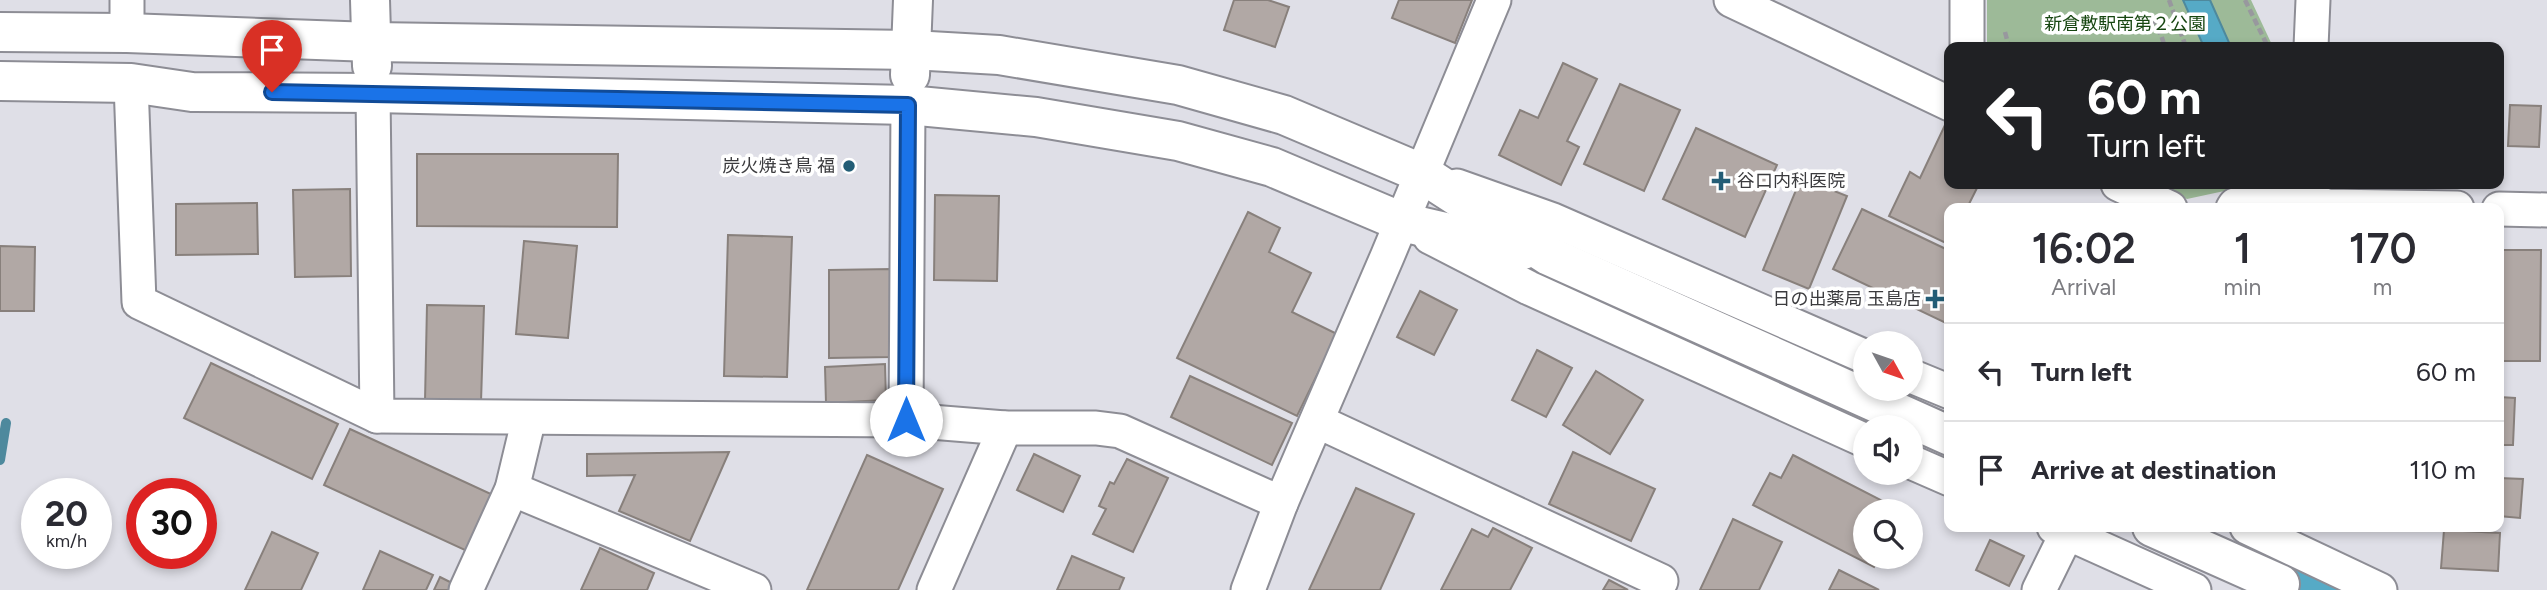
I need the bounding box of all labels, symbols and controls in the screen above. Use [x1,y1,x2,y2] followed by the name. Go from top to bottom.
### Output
[2044,13,2206,35] park label: 新倉敷駅南第２公園
[242,20,302,92] pin
[253,31,291,69] icon: arrive
[2087,67,2202,126] text: 60 m
[1972,70,2063,161] icon: left
[2087,127,2206,165] text: Turn left
[723,155,835,177] place label: 炭火焼き鳥 福
[841,158,857,174] marker: 炭火焼き鳥 福
[1737,170,1845,192] place label: 谷口内科医院
[1711,171,1731,191] marker: 谷口内科医院
[2031,223,2136,274] text: 16:02
[2234,223,2251,274] text: 1
[2349,223,2417,274] text: 170
[2051,273,2116,301] text: Arrival
[2224,273,2261,301] text: min
[2373,273,2392,301] text: m
[1773,288,1921,310] place label: 日の出薬局 玉島店
[1927,291,1943,307] marker: 日の出薬局 玉島店
[1853,331,1923,401] north arrow
[1853,331,1923,569] map controls
[1972,353,2010,391] icon: left
[2031,356,2132,388] text: Turn left
[2416,356,2476,388] text: 60 m
[869,383,943,457] position arrow
[1853,415,1923,485] button: sound
[1972,451,2010,489] icon: arrive
[2031,454,2276,486] text: Arrive at destination
[2409,454,2476,486] text: 110 m
[126,478,217,569] speed limit sign: 30
[45,493,88,535] text: 20
[1853,499,1923,569] button: search
[46,530,87,552] text: km/h

